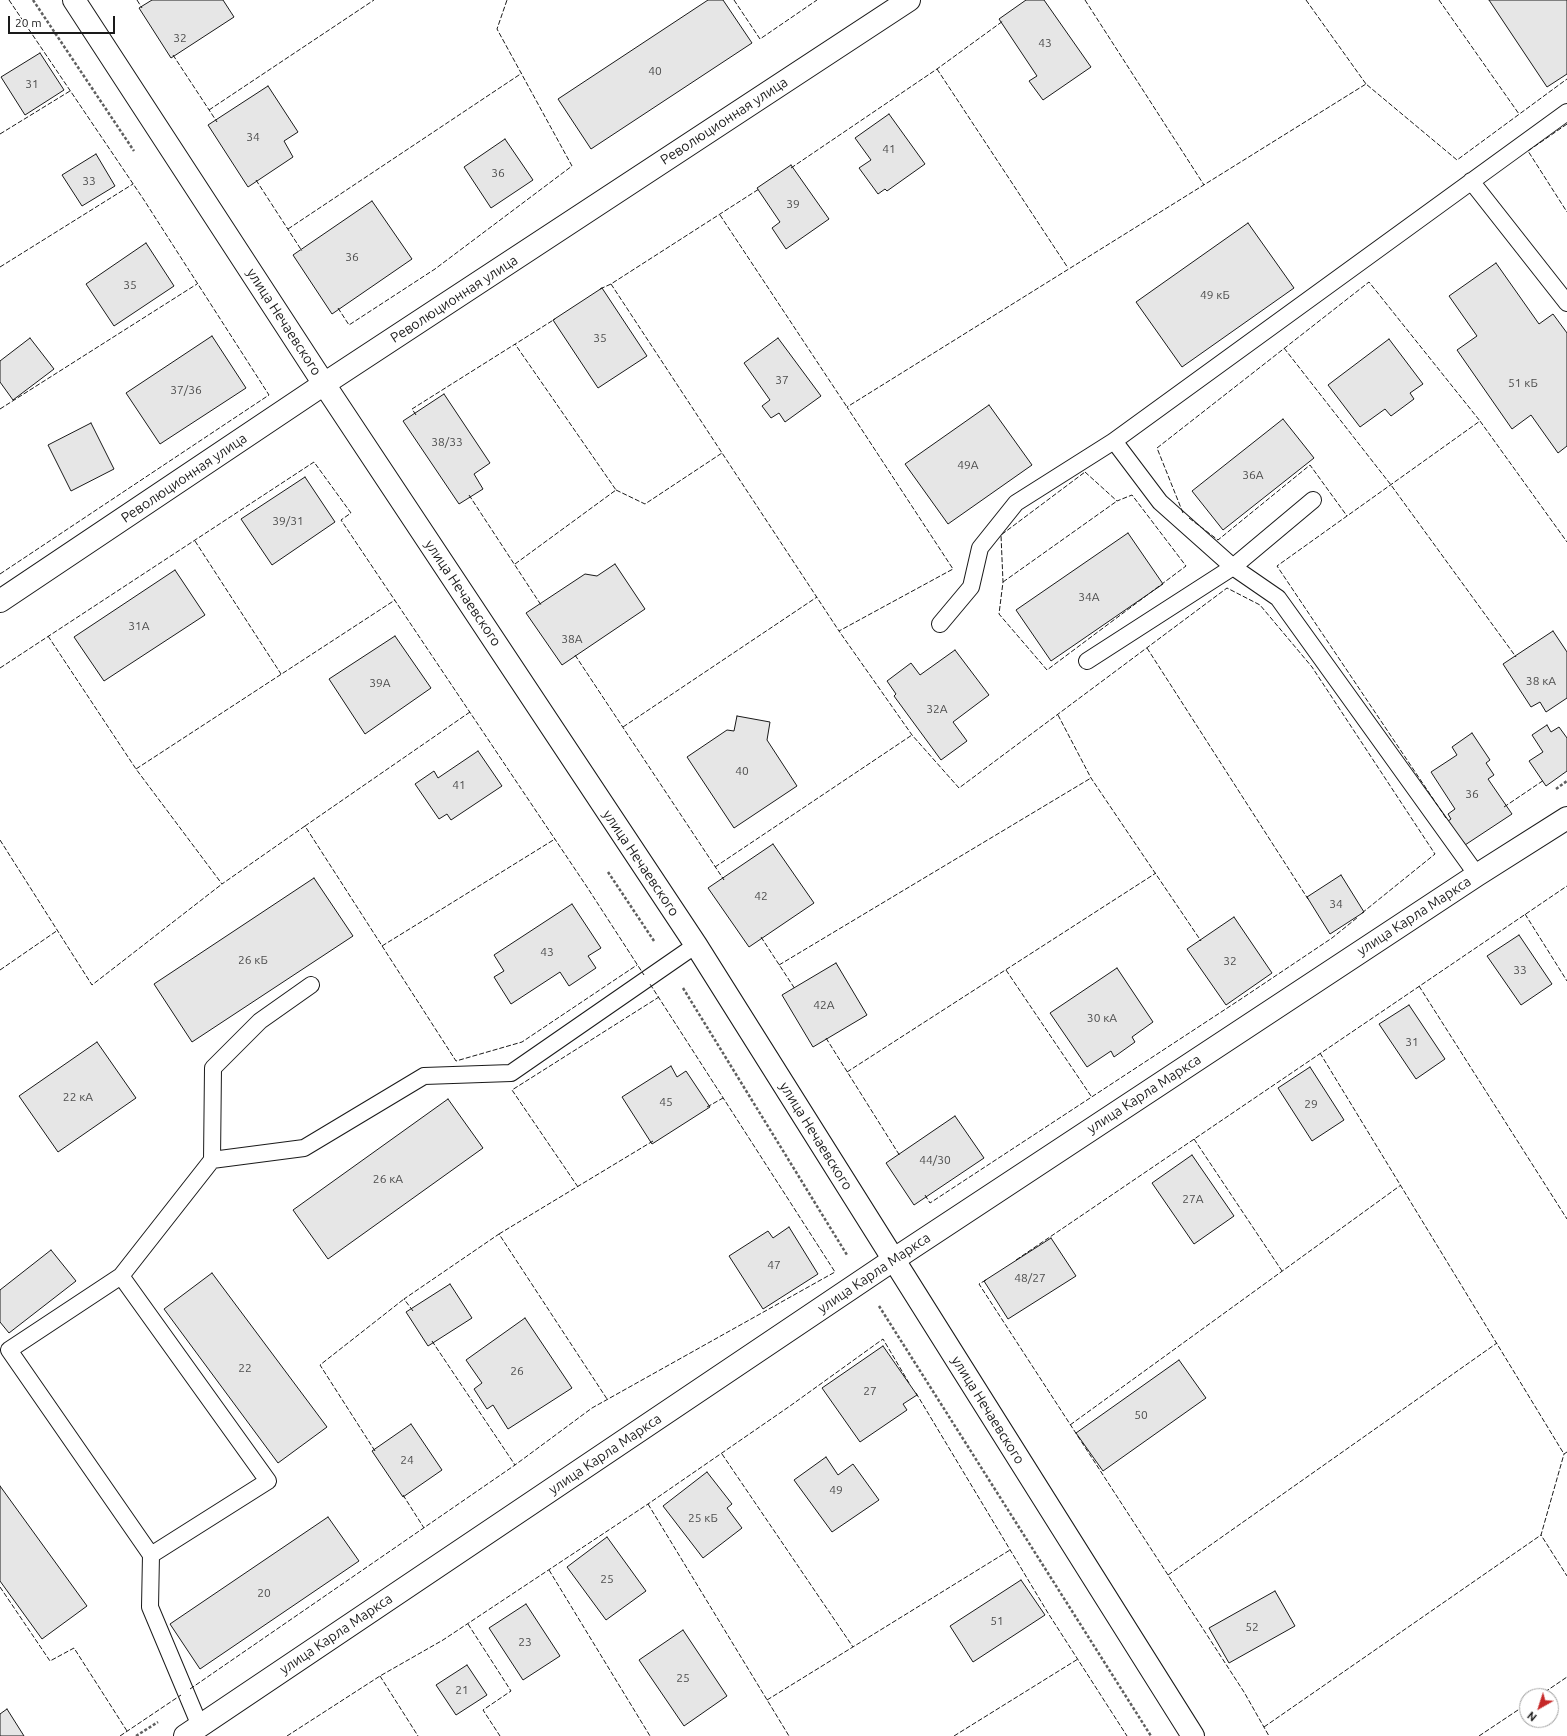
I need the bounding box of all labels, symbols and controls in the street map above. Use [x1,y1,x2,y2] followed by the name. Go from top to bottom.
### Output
[10,8,117,34] scale bar
[15,16,42,29] text: 20 m
[173,31,187,45] house number: 32
[1038,36,1052,50] house number: 43
[648,64,662,78] house number: 40
[657,74,791,168] street label: Революционная улица
[25,77,39,91] house number: 31
[246,130,260,144] house number: 34
[882,142,896,156] house number: 41
[491,166,505,180] house number: 36
[82,174,96,188] house number: 33
[786,197,800,211] house number: 39
[345,250,359,264] house number: 36
[387,252,521,346] street label: Революционная улица
[243,265,325,379] street label: улица Нечаевского
[123,278,137,292] house number: 35
[1200,288,1230,302] house number: 49 кБ
[593,331,607,345] house number: 35
[775,373,789,387] house number: 37
[1508,376,1538,390] house number: 51 кБ
[170,383,202,397] house number: 37/36
[118,430,250,526] street label: Революционная улица
[431,435,463,449] house number: 38/33
[957,458,979,472] house number: 49А
[1242,468,1264,482] house number: 36А
[272,514,304,528] house number: 39/31
[421,537,505,649] street label: улица Нечаевского
[1078,590,1100,604] house number: 34А
[128,619,150,633] house number: 31А
[561,632,583,646] house number: 38А
[1526,674,1556,688] house number: 38 кА
[369,676,391,690] house number: 39А
[926,702,948,716] house number: 32А
[735,764,749,778] house number: 40
[452,778,466,792] house number: 41
[1465,787,1479,801] house number: 36
[599,807,683,919] street label: улица Нечаевского
[1354,873,1474,959] street label: улица Карла Маркса
[754,889,768,903] house number: 42
[1329,897,1343,911] house number: 34
[540,945,554,959] house number: 43
[238,953,268,967] house number: 26 кБ
[1223,954,1237,968] house number: 32
[1513,963,1527,977] house number: 33
[813,998,835,1012] house number: 42А
[1087,1011,1117,1025] house number: 30 кА
[1405,1035,1419,1049] house number: 31
[1084,1051,1204,1137] street label: улица Карла Маркса
[776,1079,856,1193] street label: улица Нечаевского
[63,1090,93,1104] house number: 22 кА
[659,1095,673,1109] house number: 45
[1304,1097,1318,1111] house number: 29
[919,1153,951,1167] house number: 44/30
[373,1172,403,1186] house number: 26 кА
[1182,1192,1204,1206] house number: 27А
[814,1229,934,1317] street label: улица Карла Маркса
[767,1258,781,1272] house number: 47
[1014,1271,1046,1285] house number: 48/27
[948,1353,1028,1467] street label: улица Нечаевского
[238,1361,252,1375] house number: 22
[510,1364,524,1378] house number: 26
[863,1384,877,1398] house number: 27
[1134,1408,1148,1422] house number: 50
[545,1410,665,1498] street label: улица Карла Маркса
[400,1453,414,1467] house number: 24
[829,1483,843,1497] house number: 49
[688,1511,718,1525] house number: 25 кБ
[600,1572,614,1586] house number: 25
[257,1586,271,1600] house number: 20
[276,1590,396,1678] street label: улица Карла Маркса
[990,1614,1004,1628] house number: 51
[1245,1620,1259,1634] house number: 52
[518,1635,532,1649] house number: 23
[676,1671,690,1685] house number: 25
[455,1683,469,1697] house number: 21
[1519,1688,1559,1728] north arrow
[1525,1709,1539,1724] text: N

